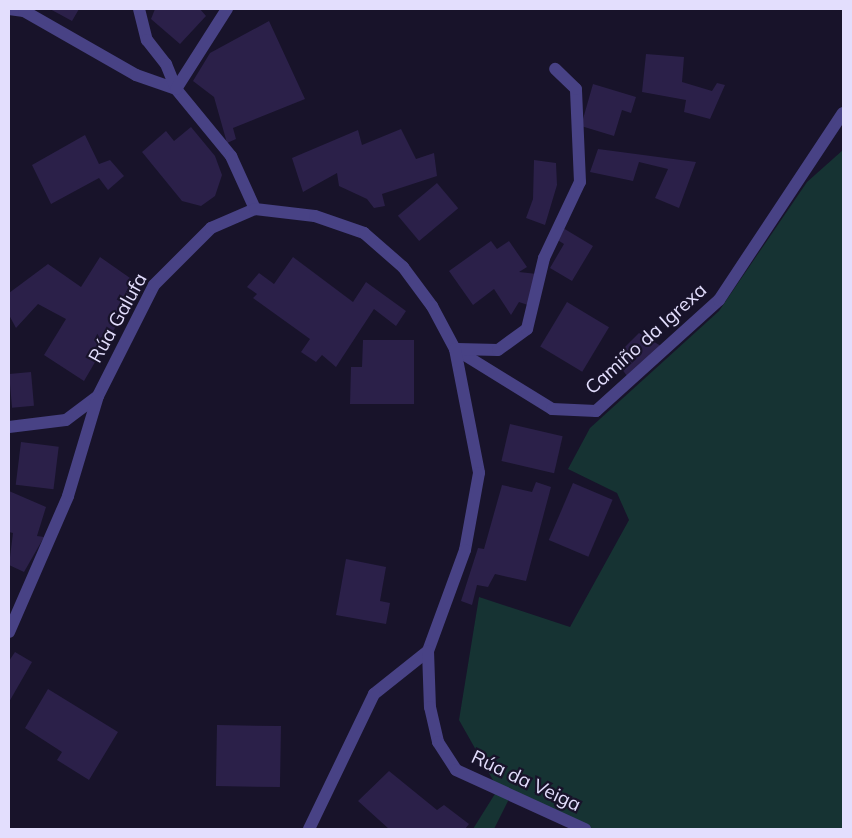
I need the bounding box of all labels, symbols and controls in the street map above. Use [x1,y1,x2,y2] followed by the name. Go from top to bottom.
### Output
[84,269,152,367] street label: Rúa Galufa
[581,279,711,399] street label: Camiño da Igrexa
[468,746,584,816] street label: Rúa da Veiga

